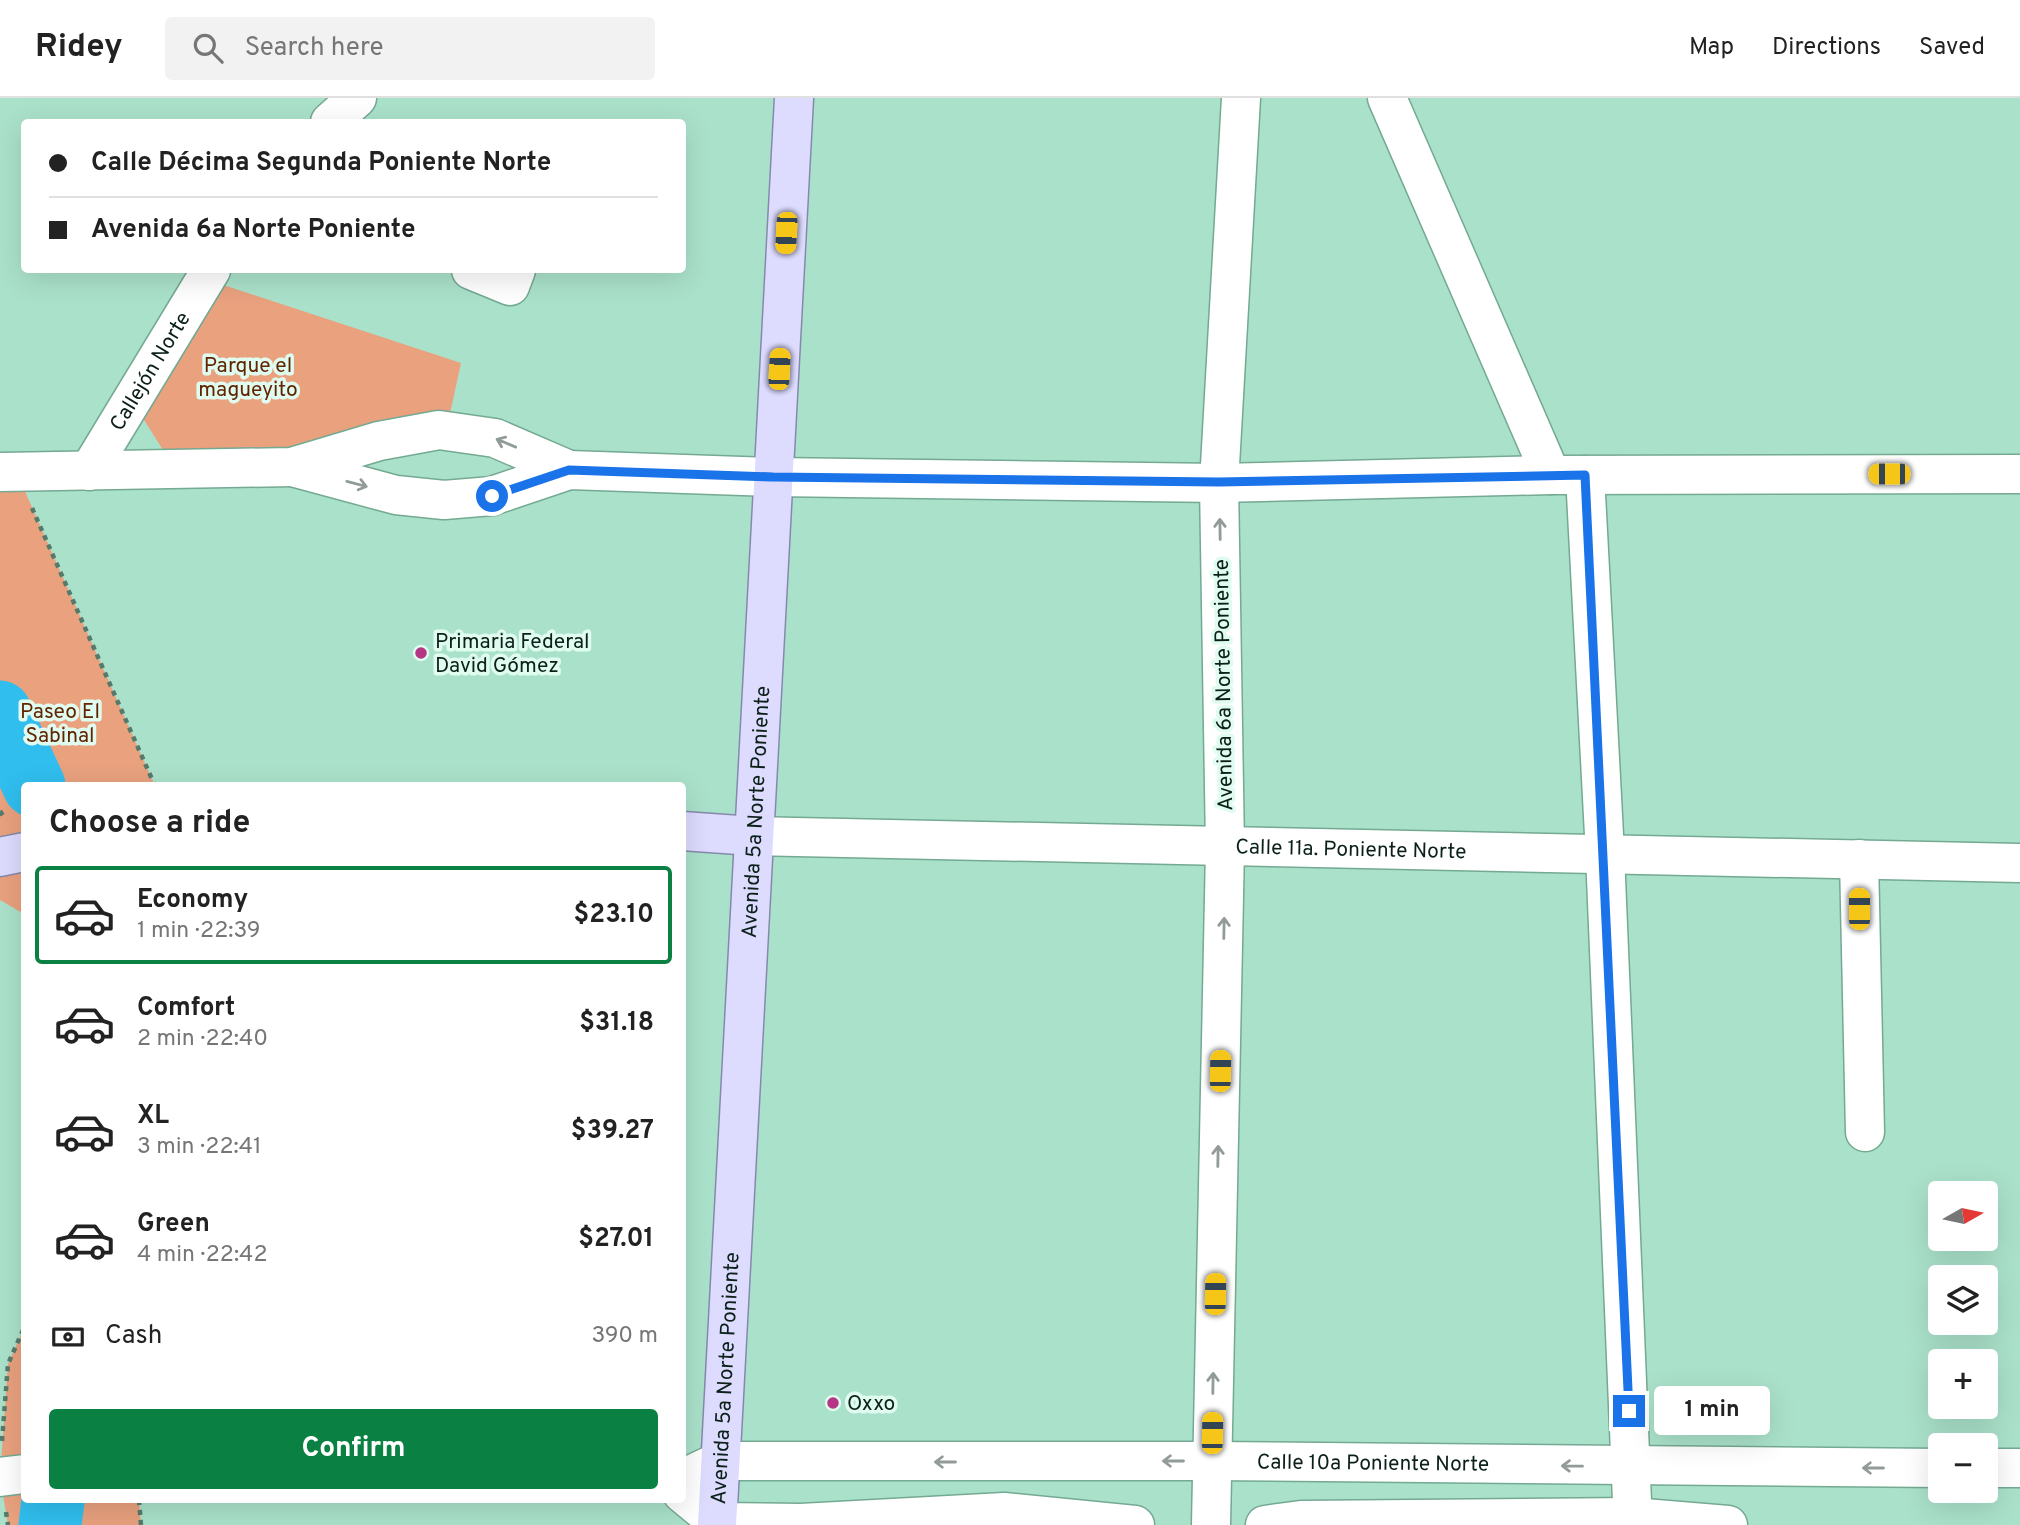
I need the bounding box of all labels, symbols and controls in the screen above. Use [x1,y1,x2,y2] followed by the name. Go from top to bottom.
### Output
[165,17,655,80] search box
[35,27,123,69] text: Ridey
[189,29,227,67] icon: search
[245,32,384,65] text: Search here
[1689,33,1734,63] text: Map
[1772,33,1881,63] text: Directions
[1919,33,1985,63] text: Saved
[91,147,551,180] text: Calle Décima Segunda Poniente Norte
[775,211,798,255] car
[91,214,415,247] text: Avenida 6a Norte Poniente
[104,307,198,436] street label: Callejón Norte
[768,347,791,391] car
[198,353,298,404] park label: Parque el magueyito
[496,436,518,449] one-way arrow
[1869,464,1911,485] car
[346,479,368,492] one-way arrow
[476,480,508,512] route start
[1213,518,1227,541] one-way arrow
[1209,559,1240,811] street label: Avenida 6a Norte Poniente
[435,629,590,680] place label: Primaria Federal David Gómez
[413,645,429,661] marker: Primaria Federal David Gómez
[737,685,777,939] street label: Avenida 5a Norte Poniente
[20,699,100,750] park label: Paseo El Sabinal
[49,804,250,844] text: Choose a ride
[1235,834,1467,866] street label: Calle 11a. Poniente Norte
[53,884,116,947] icon: car
[137,884,248,917] text: Economy
[1849,888,1870,930] car
[574,899,654,932] text: $23.10
[137,917,261,946] text: 1 min · 22:39
[1217,917,1230,940] one-way arrow
[53,992,116,1055] icon: car
[137,992,235,1025] text: Comfort
[579,1007,654,1040] text: $31.18
[137,1025,268,1054] text: 2 min · 22:40
[1210,1050,1231,1092] car
[53,1100,116,1163] icon: car
[137,1100,169,1133] text: XL
[571,1115,654,1148] text: $39.27
[137,1133,262,1162] text: 3 min · 22:41
[1212,1145,1225,1168] one-way arrow
[1928,1181,1998,1251] north arrow
[1928,1181,1998,1503] map controls
[53,1208,116,1271] icon: car
[137,1208,210,1241] text: Green
[578,1223,654,1256] text: $27.01
[137,1241,267,1270] text: 4 min · 22:42
[706,1251,747,1505] street label: Avenida 5a Norte Poniente
[1928,1265,1998,1335] button: layers
[1205,1273,1226,1315] car
[49,1318,87,1356] icon: cash
[105,1320,162,1353] text: Cash
[591,1322,658,1351] text: 390 m
[1928,1349,1998,1419] button: +
[1206,1372,1220,1395] one-way arrow
[1654,1386,1769,1436] callout: 1 min
[847,1391,895,1418] place label: Oxxo
[825,1395,841,1411] marker: Oxxo
[1613,1395,1645,1427] route end
[1684,1396,1740,1425] text: 1 min
[49,1409,658,1489] button: Confirm
[1202,1412,1223,1454] car
[1928,1433,1998,1503] button: −
[1257,1449,1489,1479] street label: Calle 10a Poniente Norte
[1161,1454,1184,1468] one-way arrow
[934,1455,957,1469] one-way arrow
[1560,1459,1583,1473] one-way arrow
[1861,1461,1884,1475] one-way arrow

